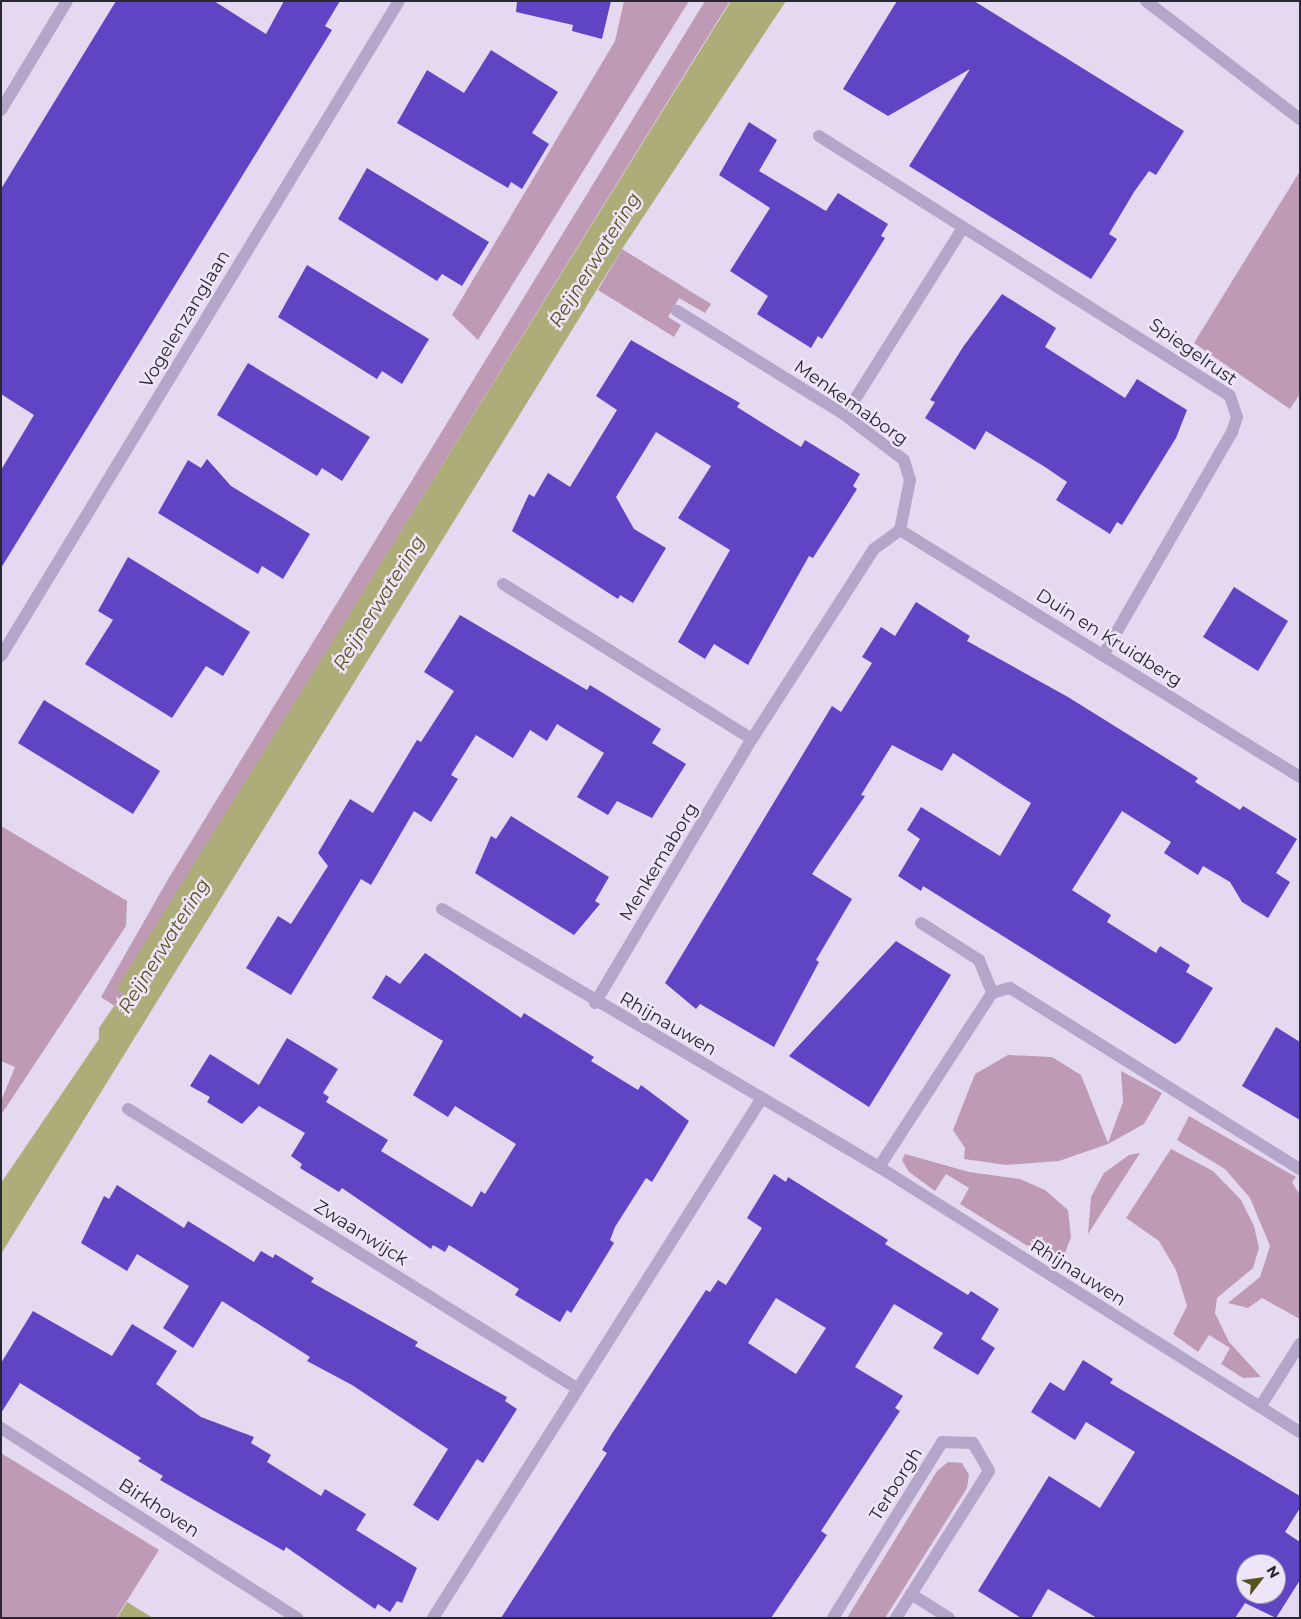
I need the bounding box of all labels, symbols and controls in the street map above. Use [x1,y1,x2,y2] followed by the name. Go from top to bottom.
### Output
[544,189,646,331] water label: Reijnerwatering
[135,246,235,392] street label: Vogelenzanglaan
[1145,314,1241,390] street label: Spiegelrust
[790,356,912,450] street label: Menkemaborg
[328,532,430,674] water label: Reijnerwatering
[1032,584,1186,692] street label: Duin en Kruidberg
[615,799,703,925] street label: Menkemaborg
[113,875,215,1017] water label: Reijnerwatering
[616,988,720,1060] street label: Rhijnauwen
[310,1196,412,1270] street label: Zwaanwijck
[1026,1235,1130,1311] street label: Rhijnauwen
[865,1443,927,1525] street label: Terborgh
[115,1474,203,1542] street label: Birkhoven
[1236,1554,1286,1604] north arrow
[1263,1563,1284,1581] text: N

